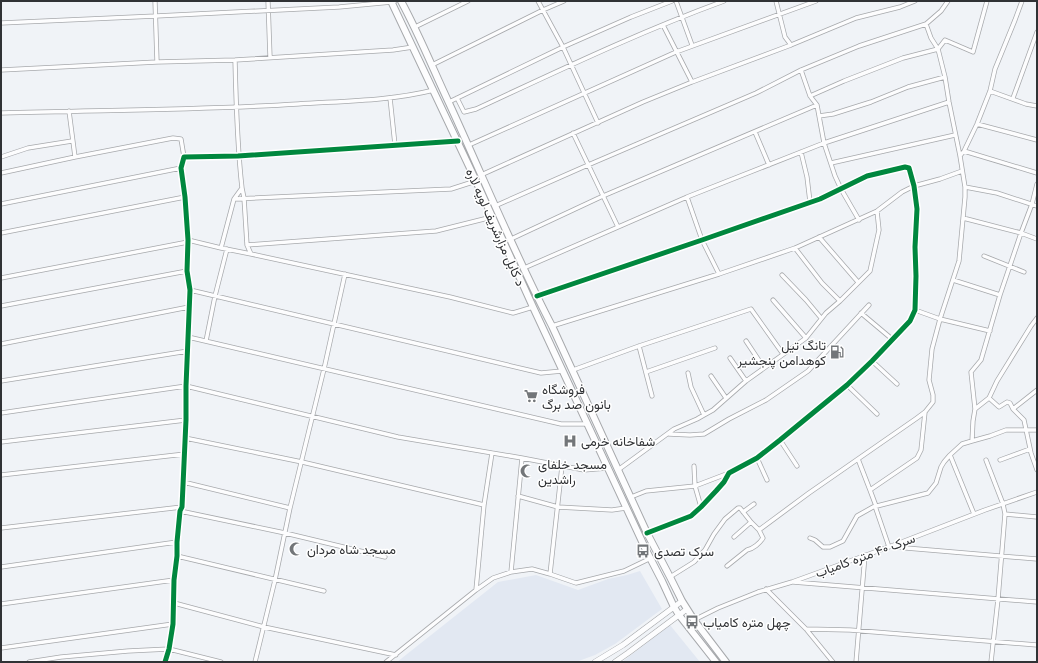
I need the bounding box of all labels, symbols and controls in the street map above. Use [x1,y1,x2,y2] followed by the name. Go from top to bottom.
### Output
[462,166,529,289] street label: د کابل مزارشریف لویه لاره
[736,337,826,370] place label: تانگ تیل کوهدامن پنجشیر
[829,344,845,360] fuel station icon: تانگ تیل کوهدامن پنجشیر
[542,381,611,413] place label: فروشگاه بانون صد برگ
[523,388,539,404] supermarket icon: فروشگاه بانون صد برگ
[562,433,578,449] hospital icon: شفاخانه خرمی
[581,433,655,450] place label: شفاخانه خرمی
[538,456,607,488] place label: مسجد خلفای راشدین
[519,463,535,479] mosque icon: مسجد خلفای راشدین
[813,529,918,581] street label: سرک ۴۰ متره کامیاب
[288,541,304,557] mosque icon: مسجد شاه مردان
[307,541,396,558] place label: مسجد شاه مردان
[635,543,651,559] bus stop icon: سرک تصدی
[654,543,714,560] place label: سرک تصدی
[684,614,700,630] bus stop icon: چهل متره کامیاب
[703,614,791,632] place label: چهل متره کامیاب

